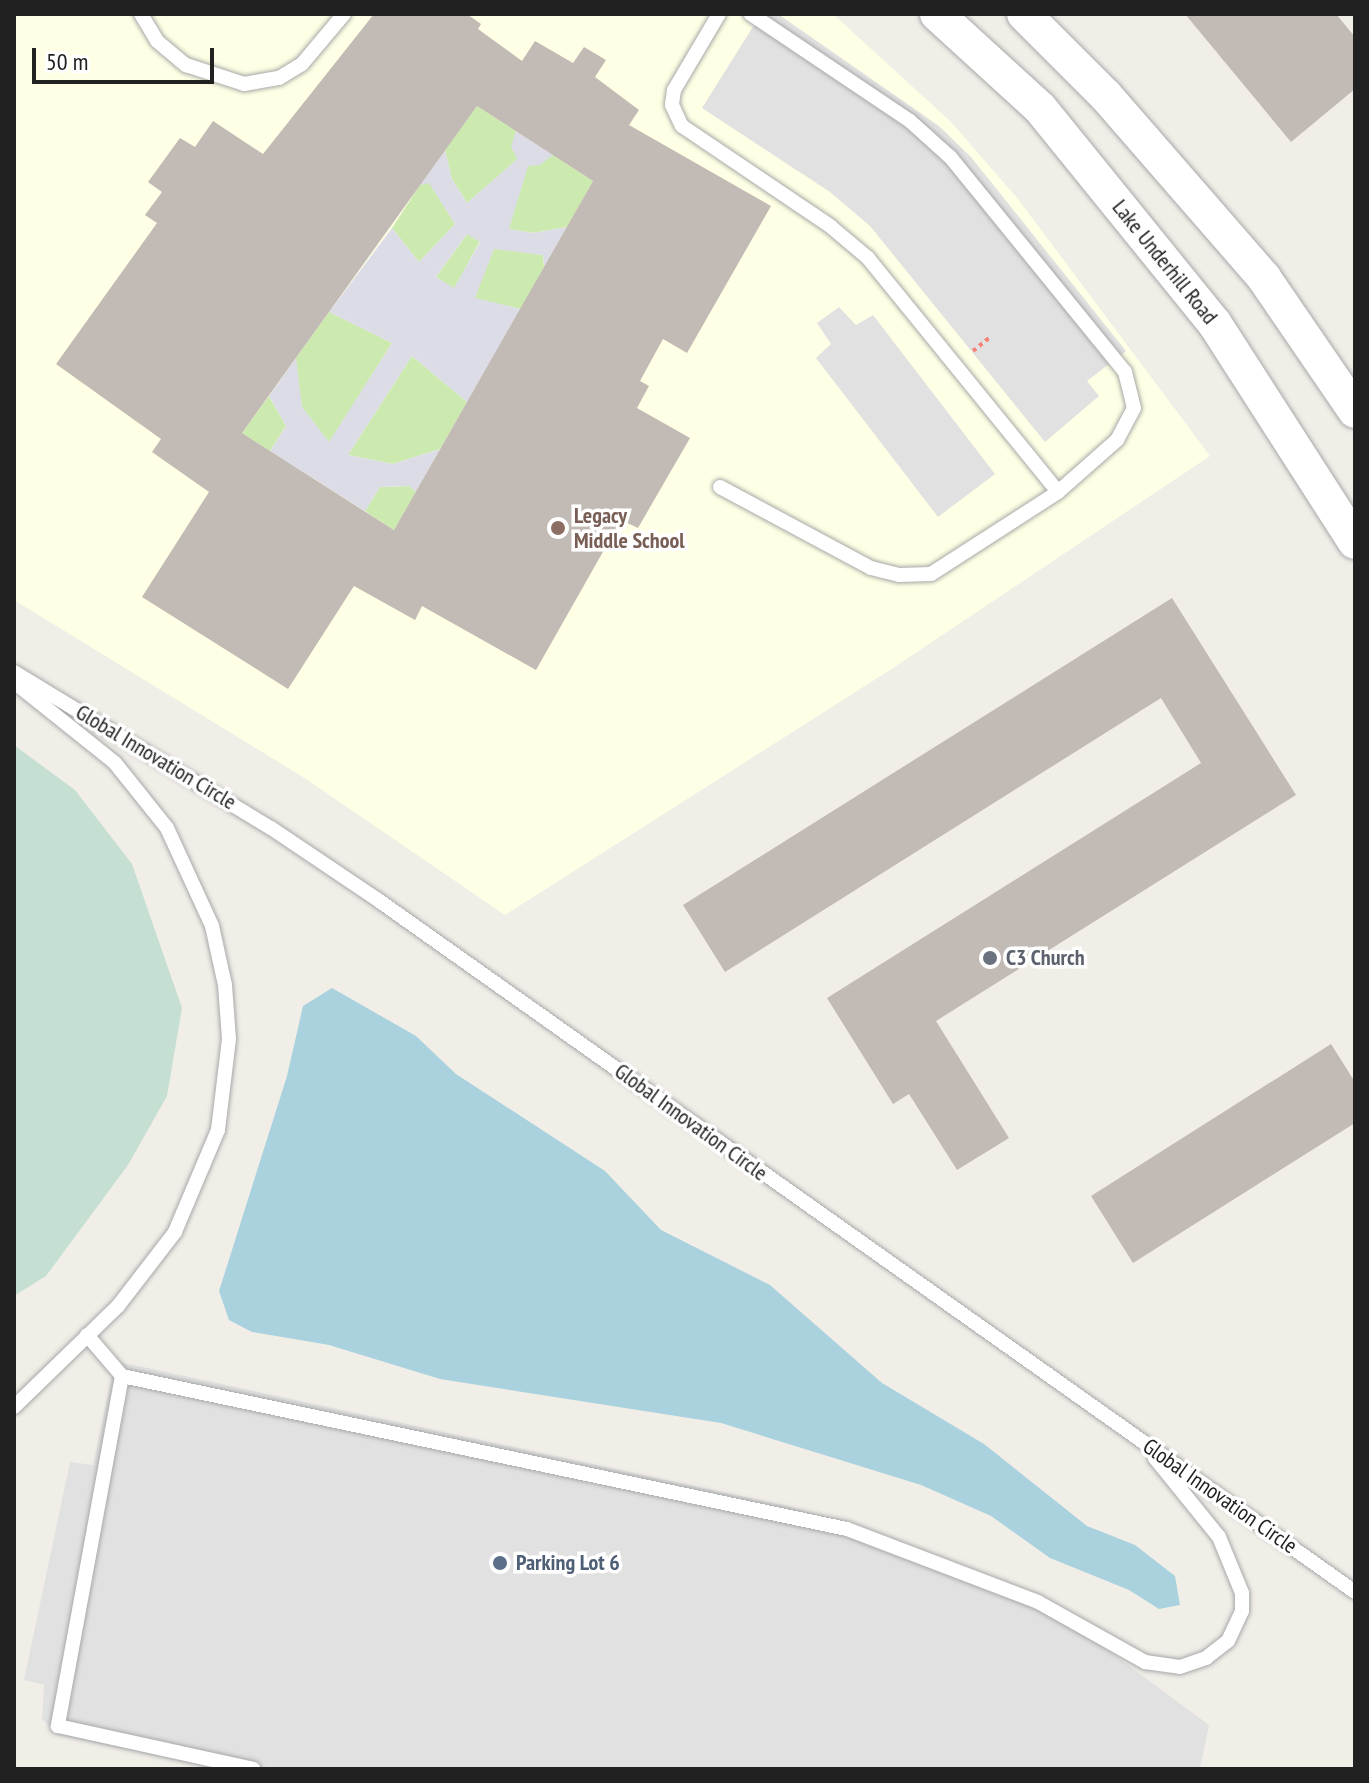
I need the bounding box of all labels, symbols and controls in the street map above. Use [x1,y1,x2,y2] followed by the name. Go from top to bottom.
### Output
[36,32,218,82] scale bar
[46,46,88,77] text: 50 m
[1107,194,1223,330] street label: Lake Underhill Road
[574,502,685,554] place label: Legacy Middle School
[549,519,567,537] marker: Legacy Middle School
[71,699,241,815] street label: Global Innovation Circle
[1006,945,1085,971] place label: C3 Church
[981,949,999,967] marker: C3 Church
[610,1058,772,1186] street label: Global Innovation Circle
[1138,1433,1302,1559] street label: Global Innovation Circle
[516,1550,620,1576] place label: Parking Lot 6
[491,1554,509,1572] marker: Parking Lot 6

